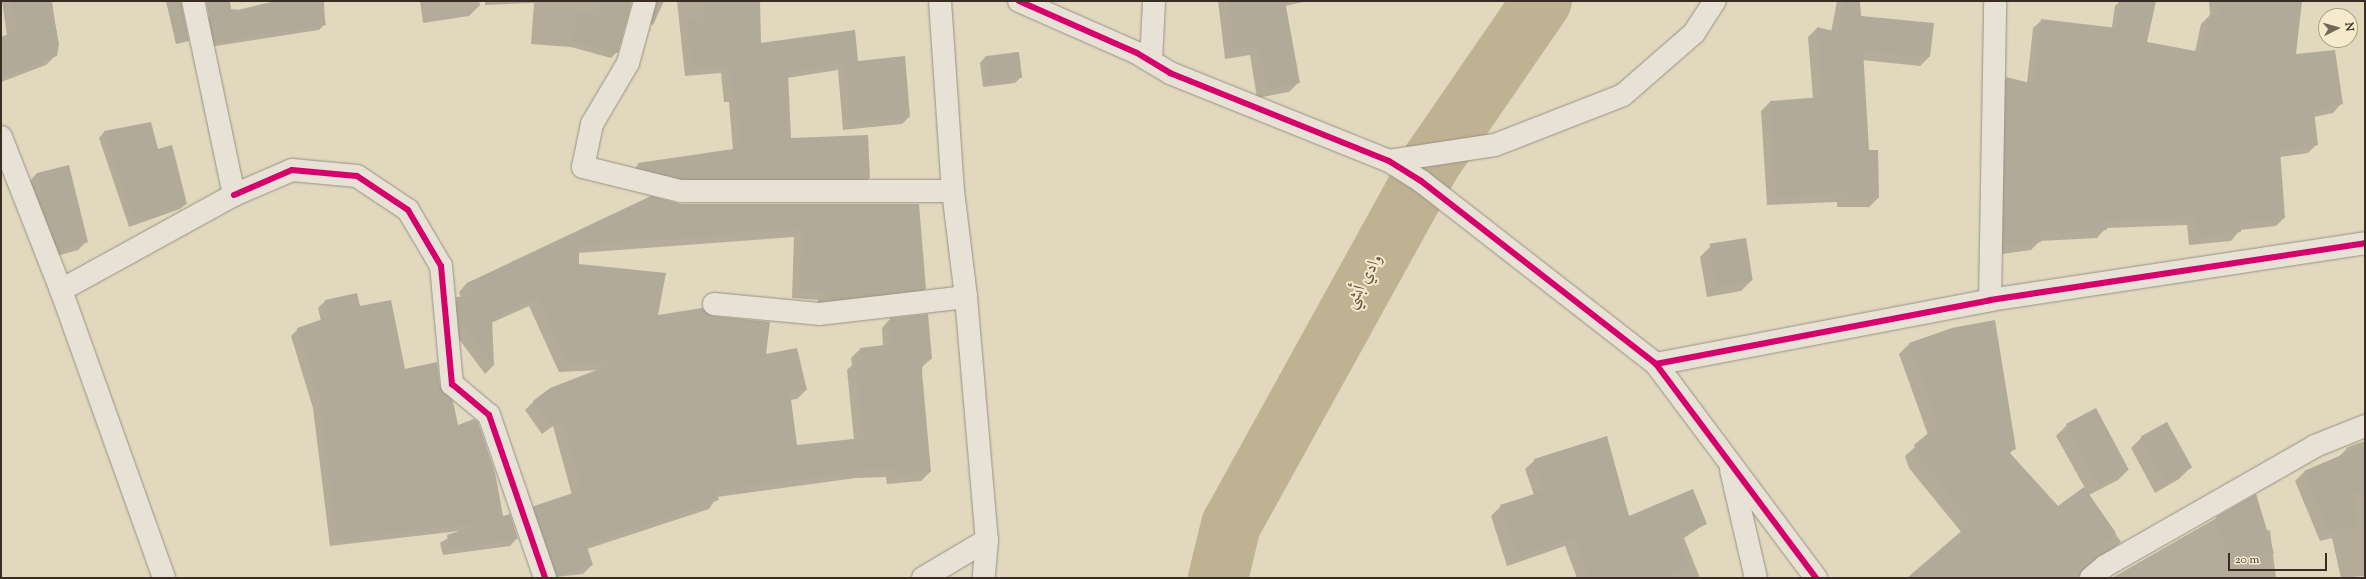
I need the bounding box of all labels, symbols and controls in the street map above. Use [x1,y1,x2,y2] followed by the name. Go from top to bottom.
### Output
[2318,8,2358,48] north arrow
[2341,22,2357,32] text: N
[1342,251,1388,313] water label: وادي أبشي
[2230,545,2329,571] scale bar
[2235,551,2259,569] text: 20 m

